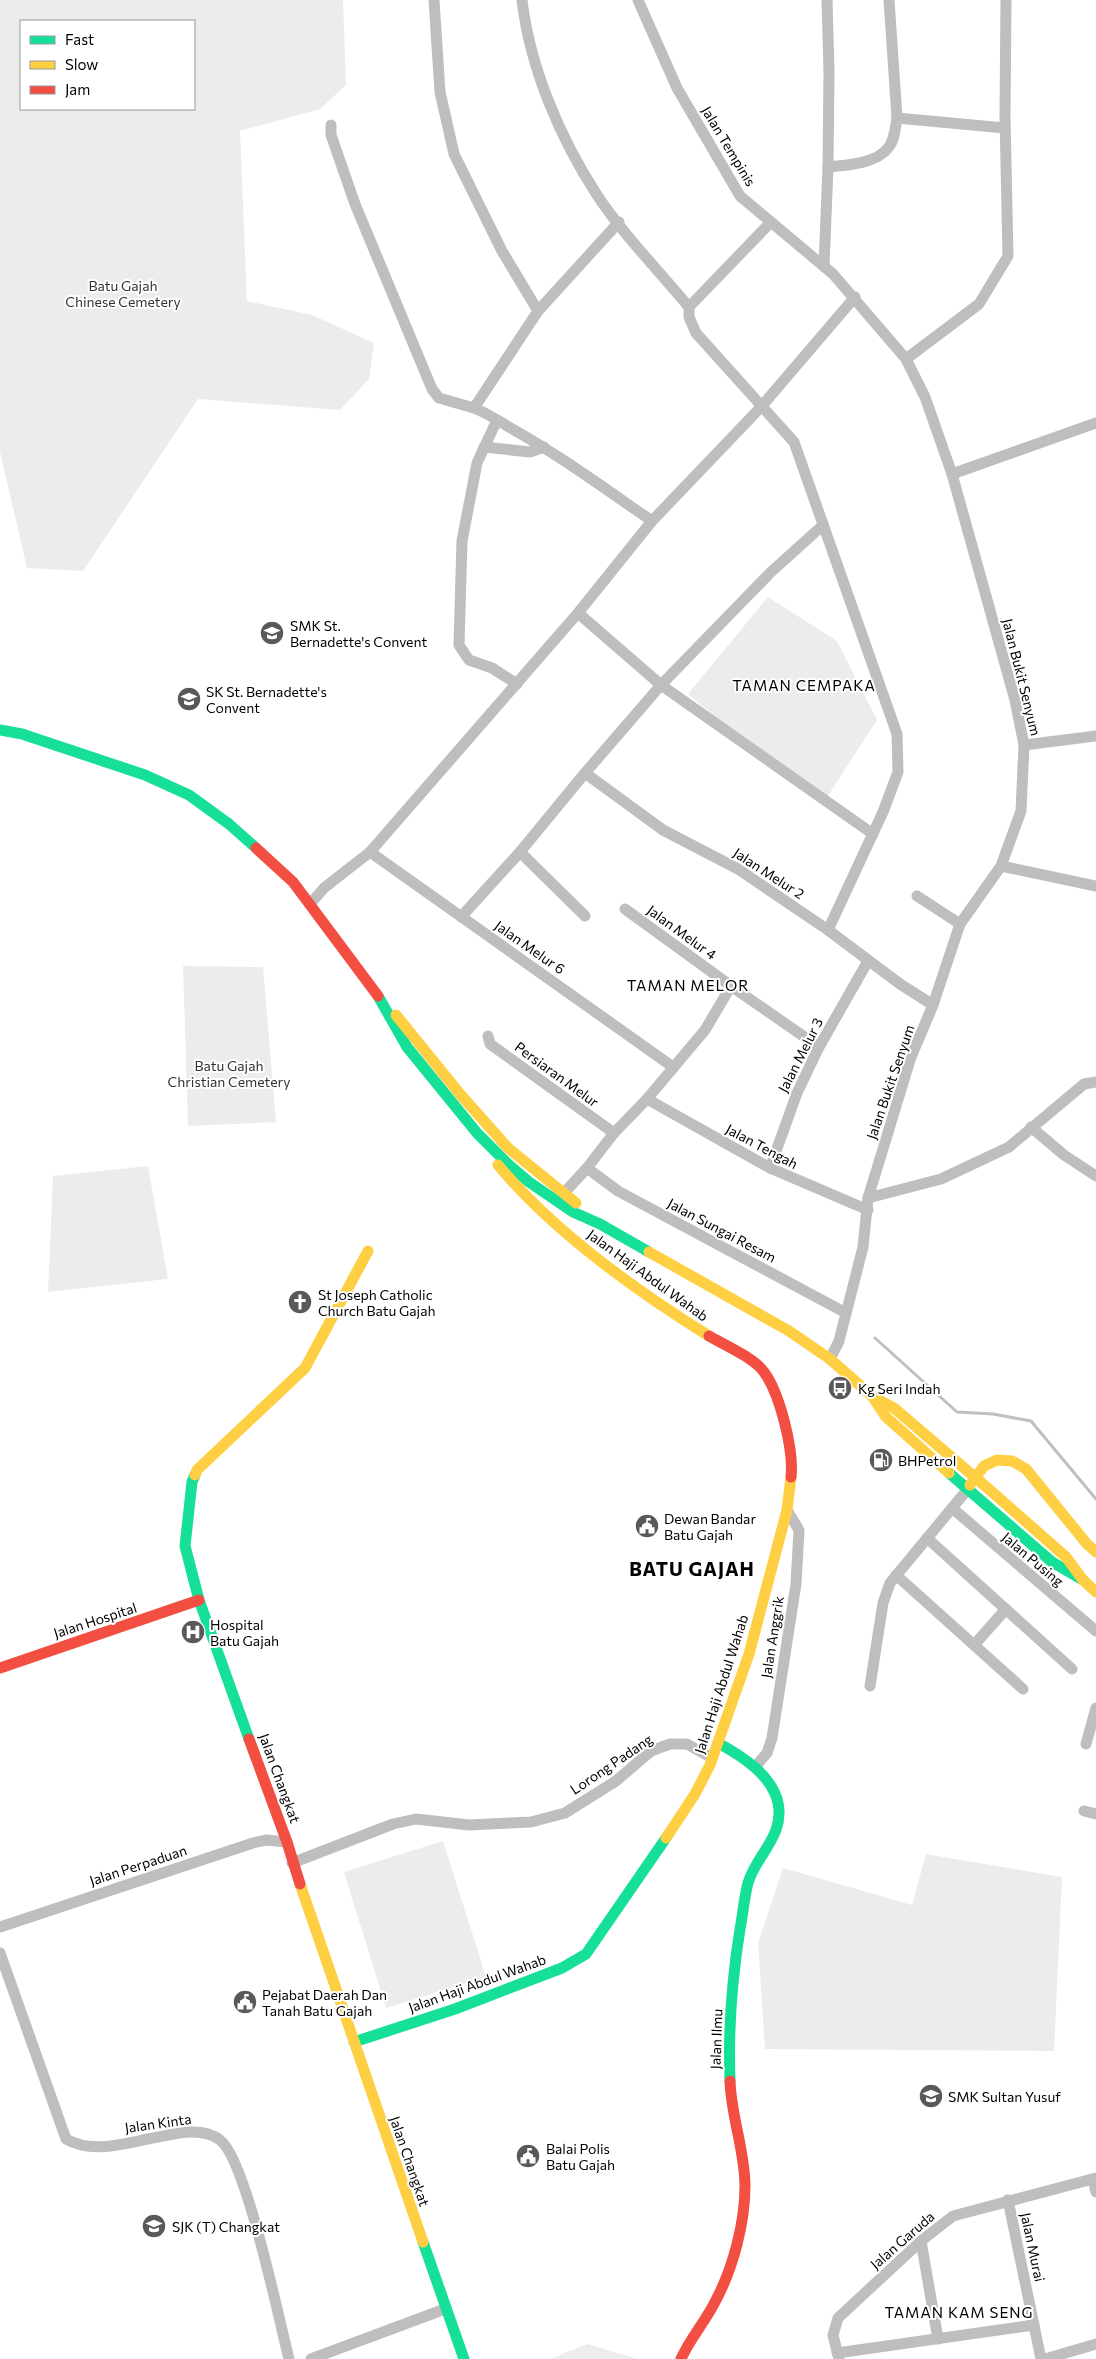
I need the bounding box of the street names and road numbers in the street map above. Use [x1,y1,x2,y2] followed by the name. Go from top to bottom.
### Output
[698,103,760,189] street label: Jalan Tempinis
[999,617,1045,737] street label: Jalan Bukit Senyum
[730,844,808,902] street label: Jalan Melur 2
[644,901,721,963] street label: Jalan Melur 4
[492,917,568,977] street label: Jalan Melur 6
[774,1015,826,1095] street label: Jalan Melur 3
[862,1022,918,1142] street label: Jalan Bukit Senyum
[512,1038,603,1110] street label: Persiaran Melur
[723,1120,801,1172] street label: Jalan Tengah
[665,1194,779,1266] street label: Jalan Sungai Resam
[584,1225,712,1325] street label: Jalan Haji Abdul Wahab
[999,1528,1068,1590] street label: Jalan Pusing
[757,1594,787,1679] street label: Jalan Anggrik
[51,1599,139,1641] street label: Jalan Hospital
[690,1612,752,1756] street label: Jalan Haji Abdul Wahab
[567,1730,656,1798] street label: Lorong Padang
[256,1731,304,1825] street label: Jalan Changkat
[87,1841,189,1889] street label: Jalan Perpaduan
[406,1950,548,2016] street label: Jalan Haji Abdul Wahab
[706,2008,726,2070] street label: Jalan Ilmu
[124,2110,192,2136] street label: Jalan Kinta
[387,2114,433,2209] street label: Jalan Changkat
[866,2208,938,2272] street label: Jalan Garuda
[1017,2211,1049,2283] street label: Jalan Murai

